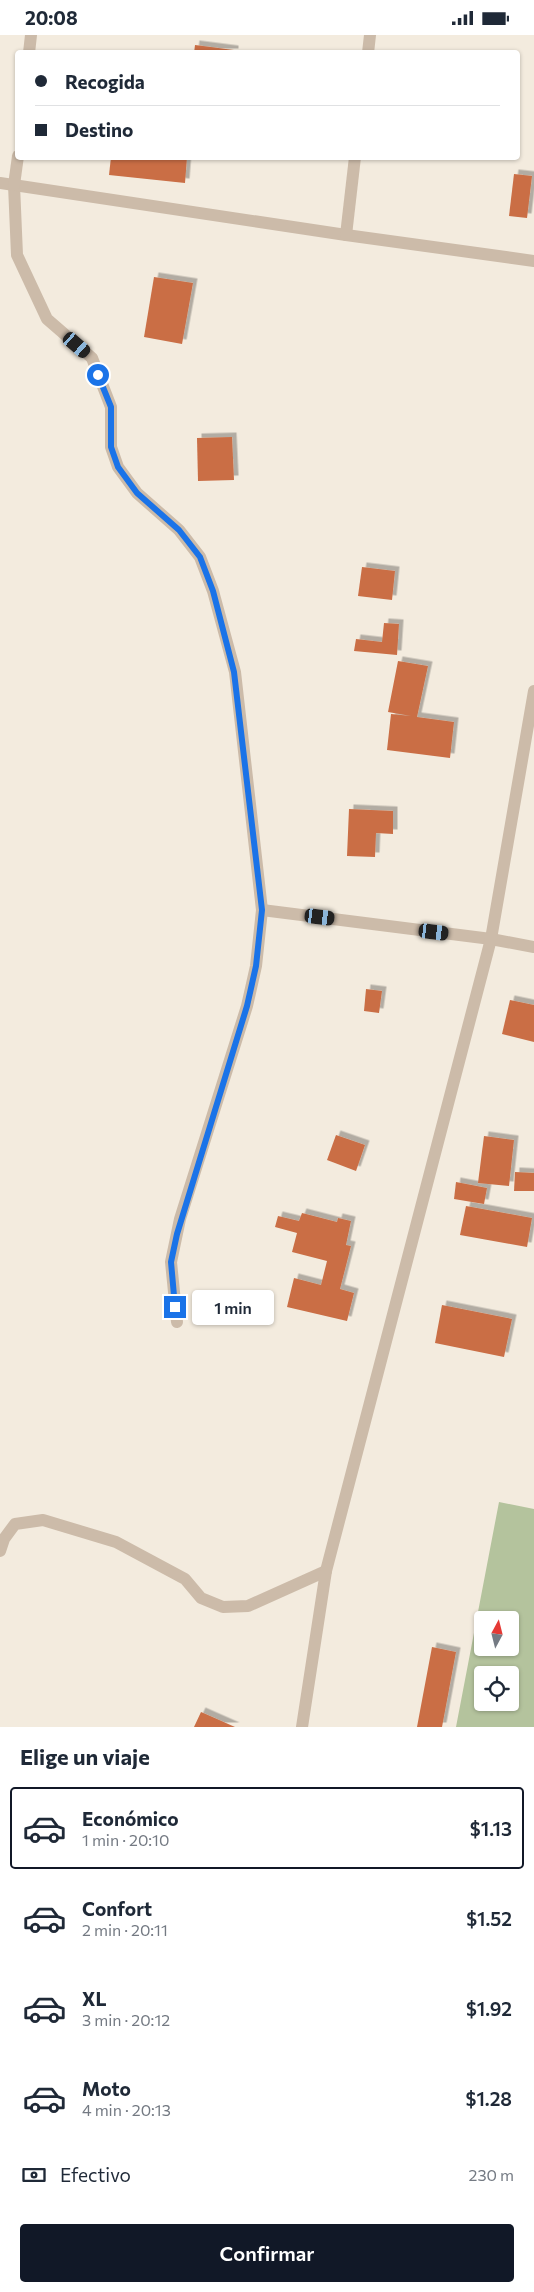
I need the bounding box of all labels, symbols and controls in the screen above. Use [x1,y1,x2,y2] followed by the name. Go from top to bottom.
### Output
[25,6,78,29] text: 20:08
[65,70,145,93] text: Recogida
[65,118,133,141] text: Destino
[60,329,93,361] car
[87,364,109,386] route start
[304,908,335,926] car
[418,923,449,941] car
[192,1289,275,1325] callout: 1 min
[164,1296,186,1318] route end
[214,1298,252,1317] text: 1 min
[474,1611,519,1656] north arrow
[474,1611,519,1711] map controls
[474,1666,519,1711] button: locate
[20,1743,150,1770] text: Elige un viaje
[22,1806,67,1851] icon: car
[82,1807,179,1830] text: Económico
[470,1817,512,1840] text: $1.13
[82,1830,169,1849] text: 1 min · 20:10
[22,1896,67,1941] icon: car
[82,1897,152,1920] text: Confort
[466,1907,512,1930] text: $1.52
[82,1920,168,1939] text: 2 min · 20:11
[22,1986,67,2031] icon: car
[82,1987,107,2010] text: XL
[466,1997,512,2020] text: $1.92
[82,2010,170,2029] text: 3 min · 20:12
[22,2076,67,2121] icon: car
[82,2077,131,2100] text: Moto
[466,2087,512,2110] text: $1.28
[82,2100,171,2119] text: 4 min · 20:13
[20,2161,48,2189] icon: cash
[60,2163,131,2186] text: Efectivo
[469,2165,514,2184] text: 230 m
[20,2224,514,2282] button: Confirmar

